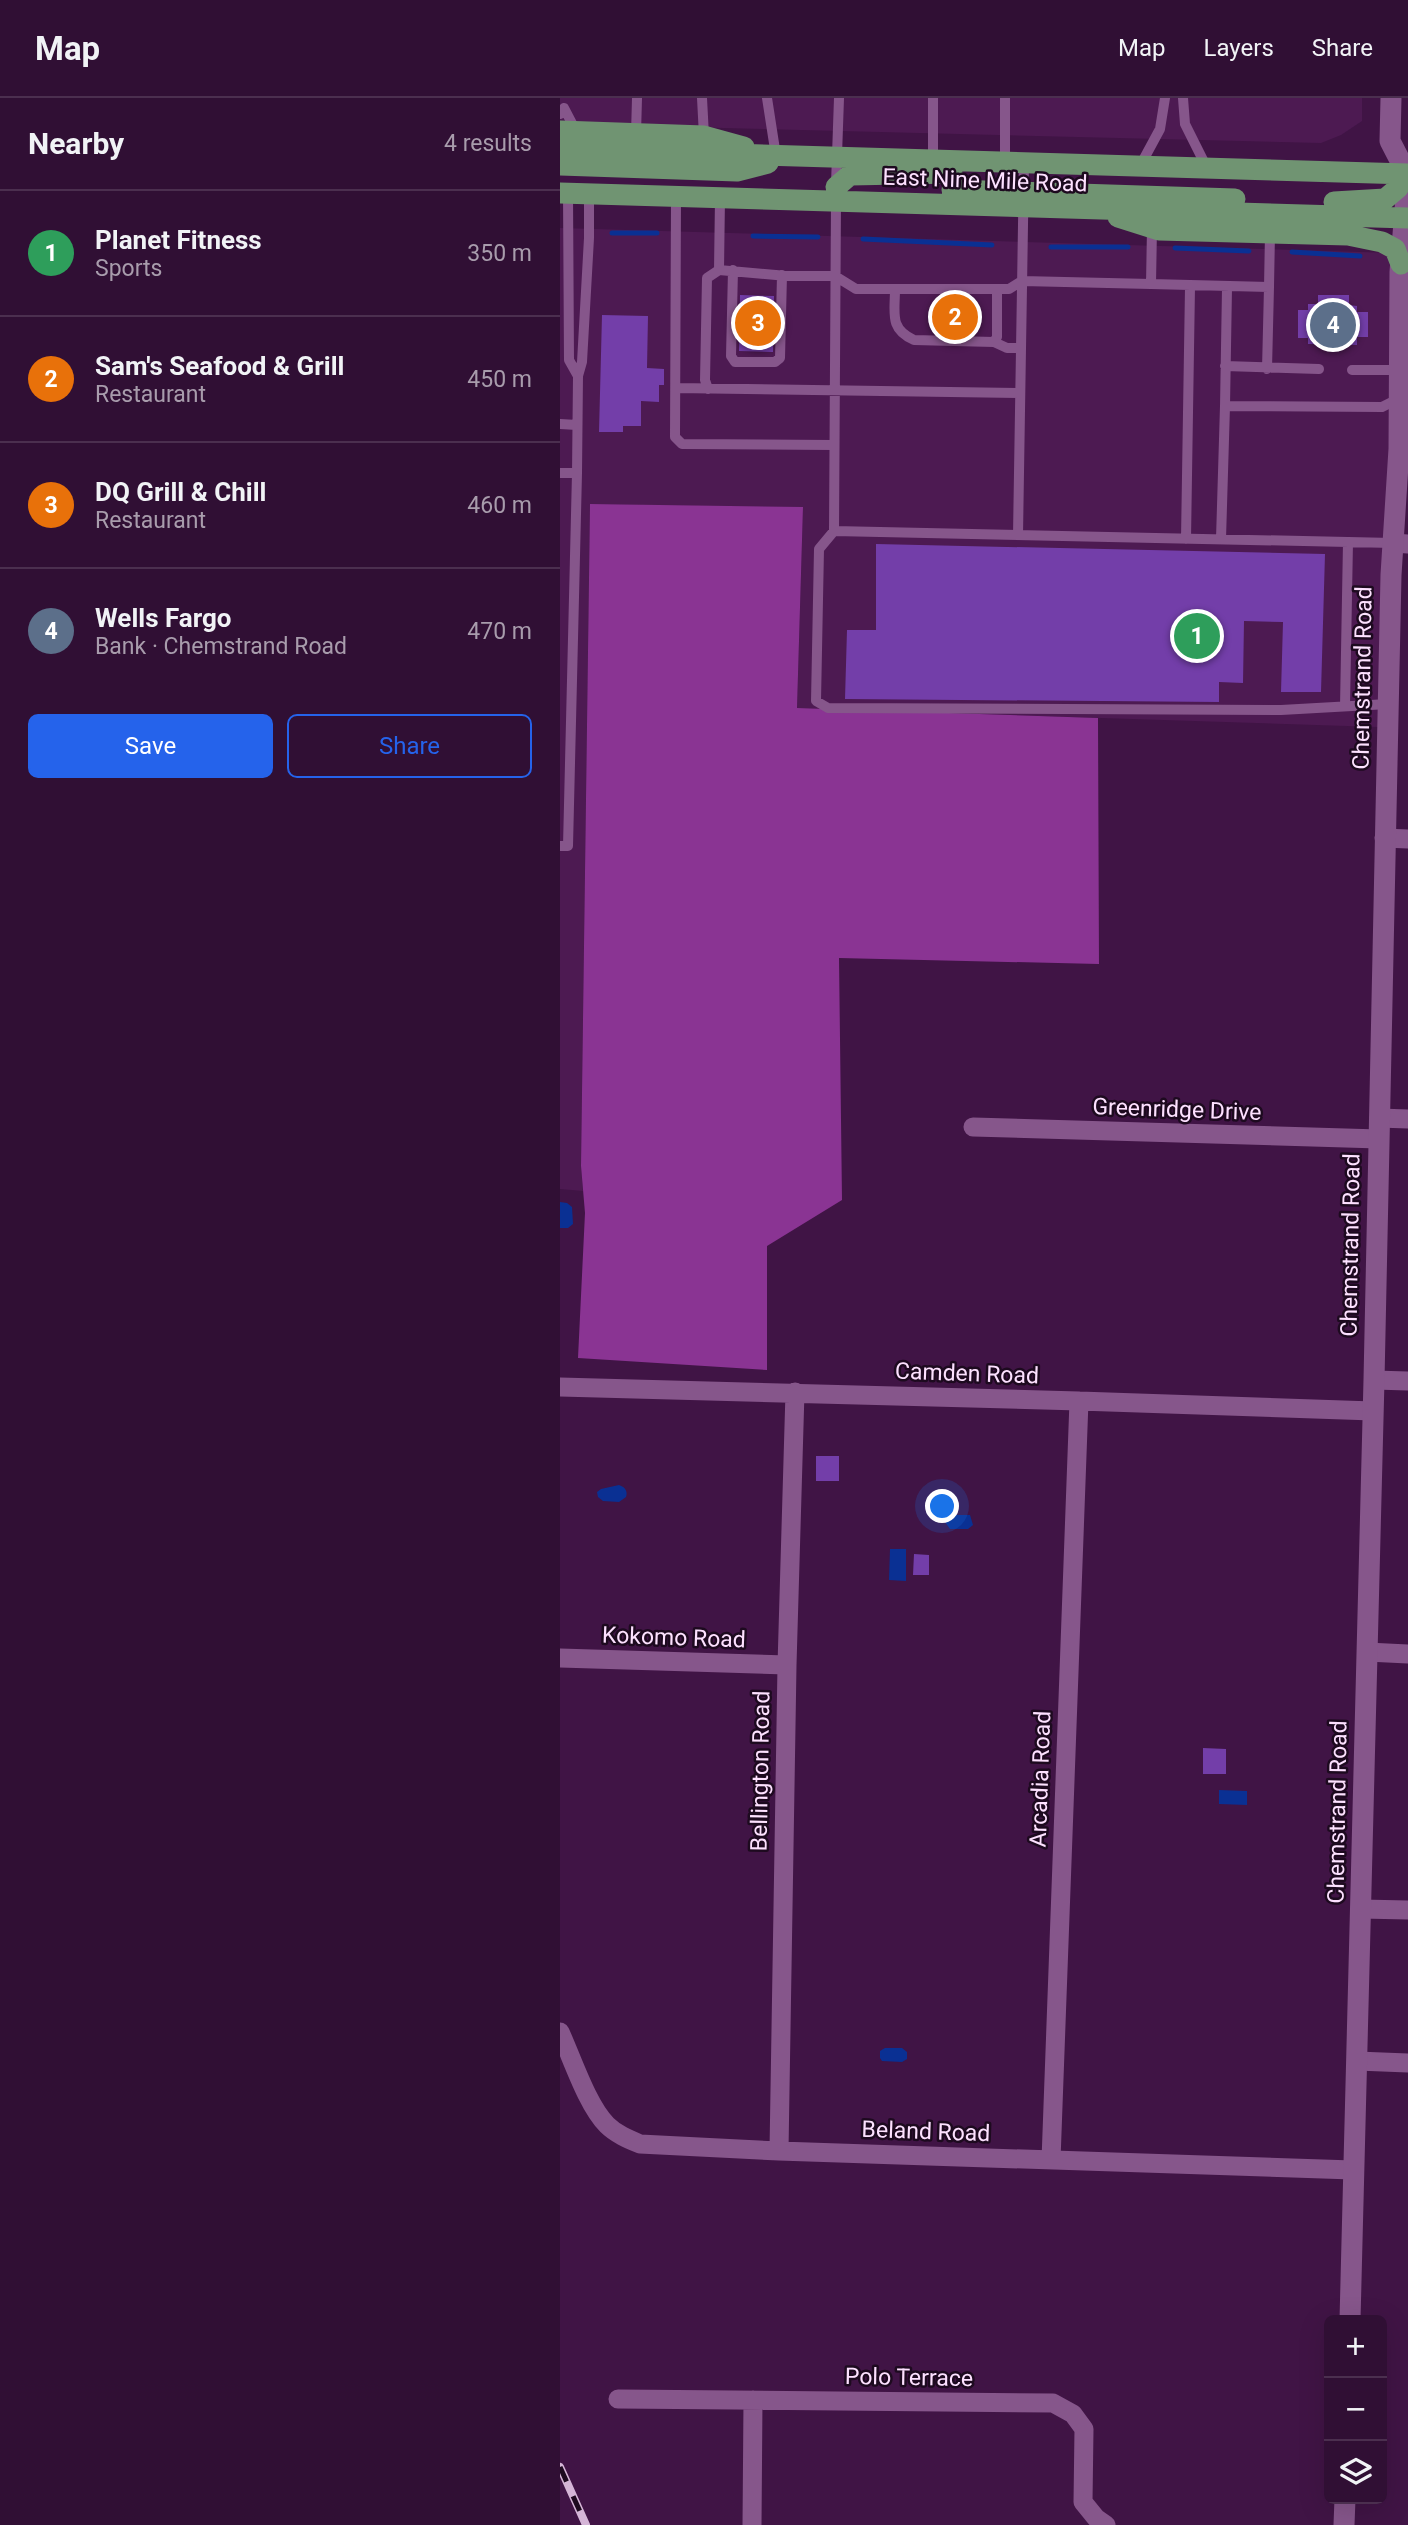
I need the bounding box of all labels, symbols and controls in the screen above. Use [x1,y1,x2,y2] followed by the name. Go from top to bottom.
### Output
[35,29,100,68] text: Map
[1118,34,1166,62] text: Map
[1204,34,1274,62] text: Layers
[1312,34,1373,62] text: Share
[28,126,124,161] text: Nearby
[444,130,532,157] text: 4 results
[882,163,1088,198] street label: East Nine Mile Road
[95,225,262,255] text: Planet Fitness
[44,240,58,267] text: 1
[467,240,532,267] text: 350 m
[95,255,162,282] text: Sports
[932,291,978,343] pin: 2
[735,297,781,349] pin: 3
[1310,299,1356,351] pin: 4
[95,351,344,381] text: Sam's Seafood & Grill
[44,366,58,393] text: 2
[467,366,532,393] text: 450 m
[95,381,206,408] text: Restaurant
[95,477,266,507] text: DQ Grill & Chill
[44,492,58,519] text: 3
[467,492,532,519] text: 460 m
[95,507,206,534] text: Restaurant
[1347,586,1378,770] street label: Chemstrand Road
[95,603,232,633] text: Wells Fargo
[1174,610,1220,662] pin: 1
[44,618,58,645] text: 4
[467,618,532,645] text: 470 m
[95,633,347,660] text: Bank · Chemstrand Road
[28,714,273,778] button: Save
[287,714,532,778] button: Share
[1092,1093,1262,1126] street label: Greenridge Drive
[1335,1153,1366,1337] street label: Chemstrand Road
[895,1357,1039,1390] street label: Camden Road
[925,1489,959,1523] your location
[602,1621,746,1654] street label: Kokomo Road
[746,1691,775,1851] street label: Bellington Road
[1025,1710,1056,1848] street label: Arcadia Road
[1322,1720,1353,1904] street label: Chemstrand Road
[861,2116,991,2147] street label: Beland Road
[1324,2315,1387,2504] map controls
[1324,2315,1387,2378] button: +
[845,2363,973,2392] street label: Polo Terrace
[1324,2378,1387,2441] button: −
[1324,2441,1387,2504] button: layers

